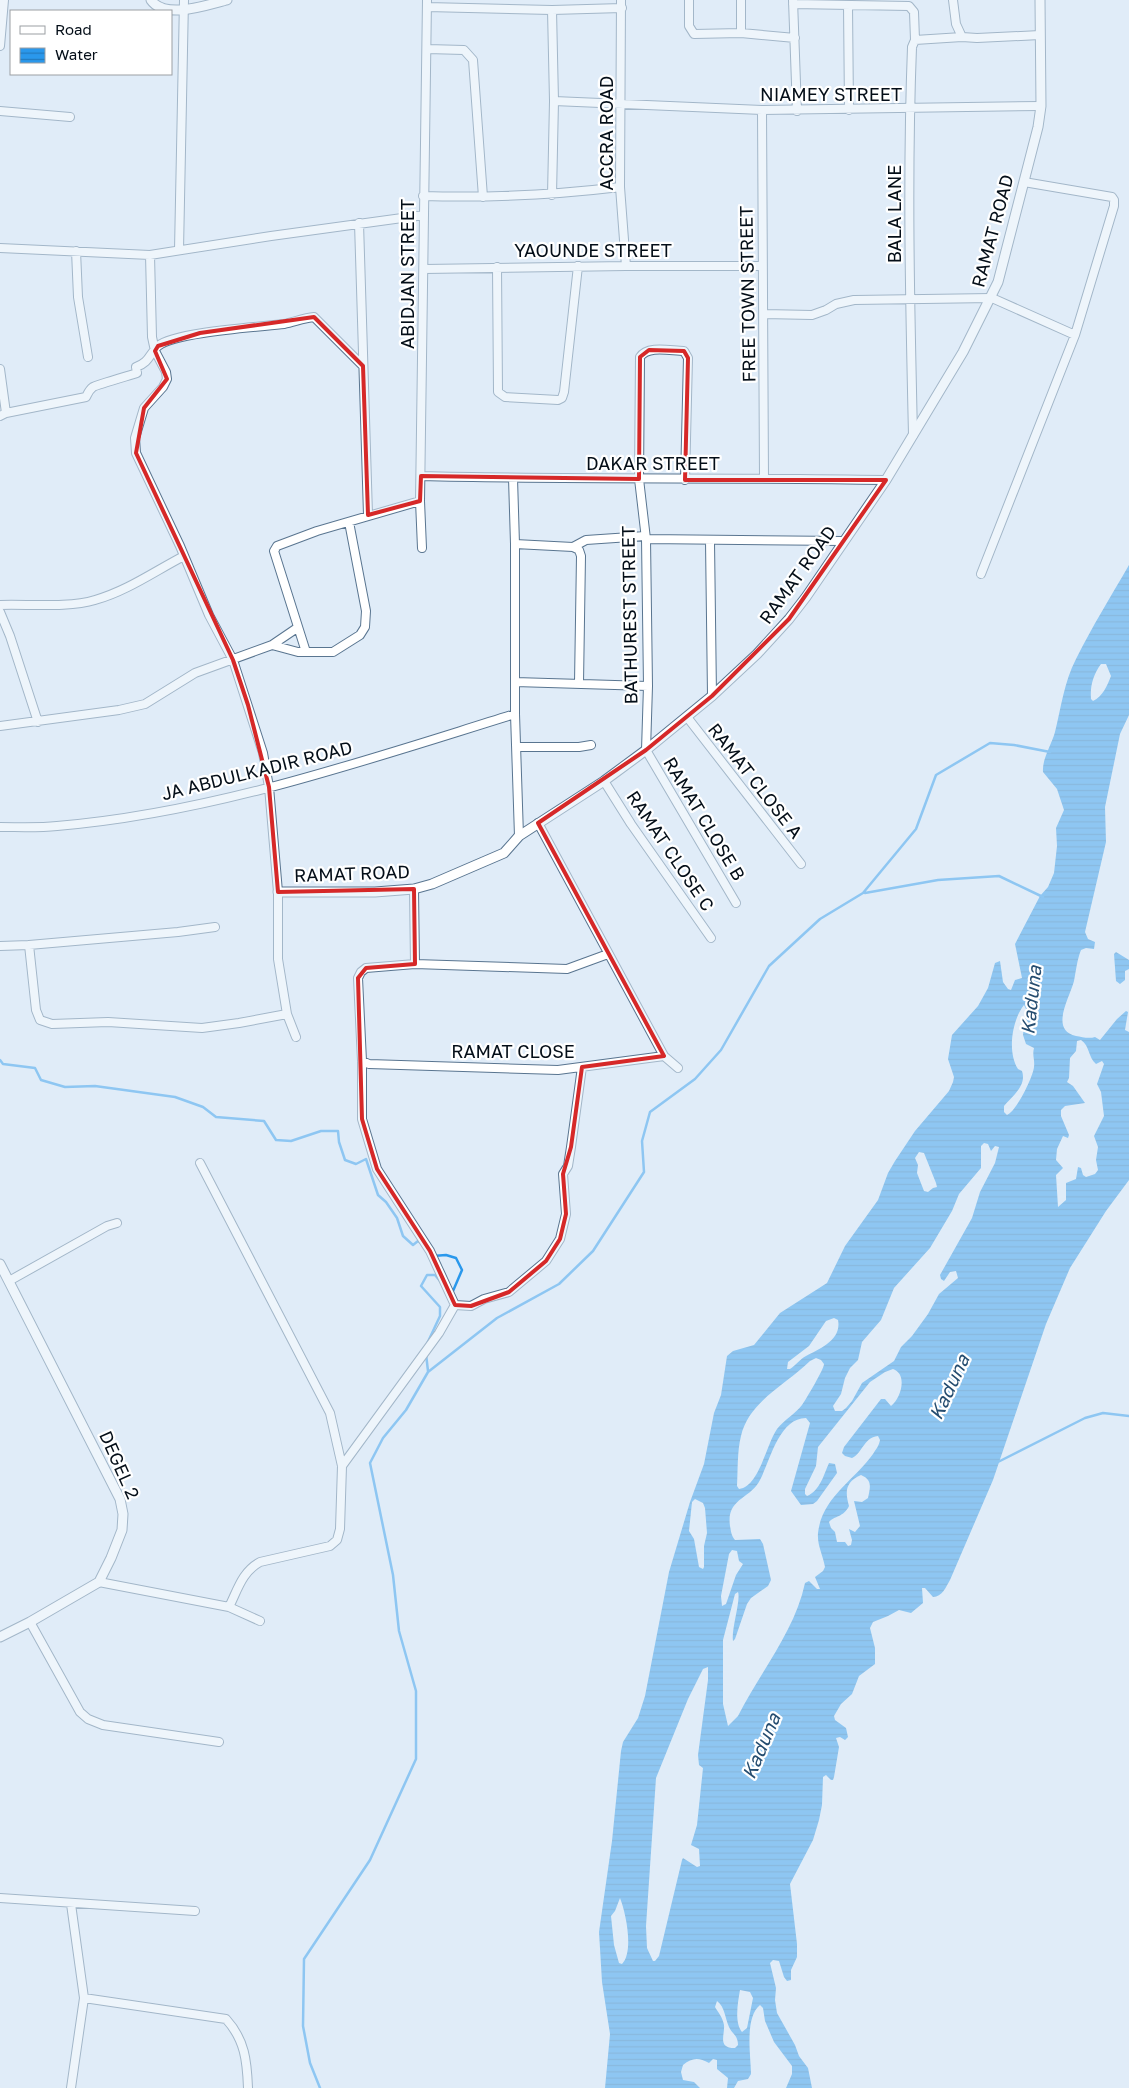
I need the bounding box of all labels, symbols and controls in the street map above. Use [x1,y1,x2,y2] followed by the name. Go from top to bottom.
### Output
[10,10,172,75] legend
[55,20,92,38] text: Road
[55,45,98,63] text: Water
[595,76,617,190] street label: ACCRA ROAD
[760,83,902,105] street label: NIAMEY STREET
[883,165,905,263] street label: BALA LANE
[966,172,1018,290] street label: RAMAT ROAD
[396,199,418,349] street label: ABIDJAN STREET
[734,205,760,383] street label: FREE TOWN STREET
[514,239,672,261] street label: YAOUNDE STREET
[586,452,720,474] street label: DAKAR STREET
[754,521,840,628] street label: RAMAT ROAD
[616,526,642,704] street label: BATHUREST STREET
[704,718,808,842] street label: RAMAT CLOSE A
[159,736,354,804] street label: JA ABDULKADIR ROAD
[659,753,750,884] street label: RAMAT CLOSE B
[622,786,719,915] street label: RAMAT CLOSE C
[294,860,410,886] street label: RAMAT ROAD
[1015,963,1046,1036] water label: Kaduna
[451,1040,575,1062] street label: RAMAT CLOSE
[923,1349,974,1423] water label: Kaduna
[95,1427,145,1502] street label: DEGEL 2
[736,1708,785,1782] water label: Kaduna

